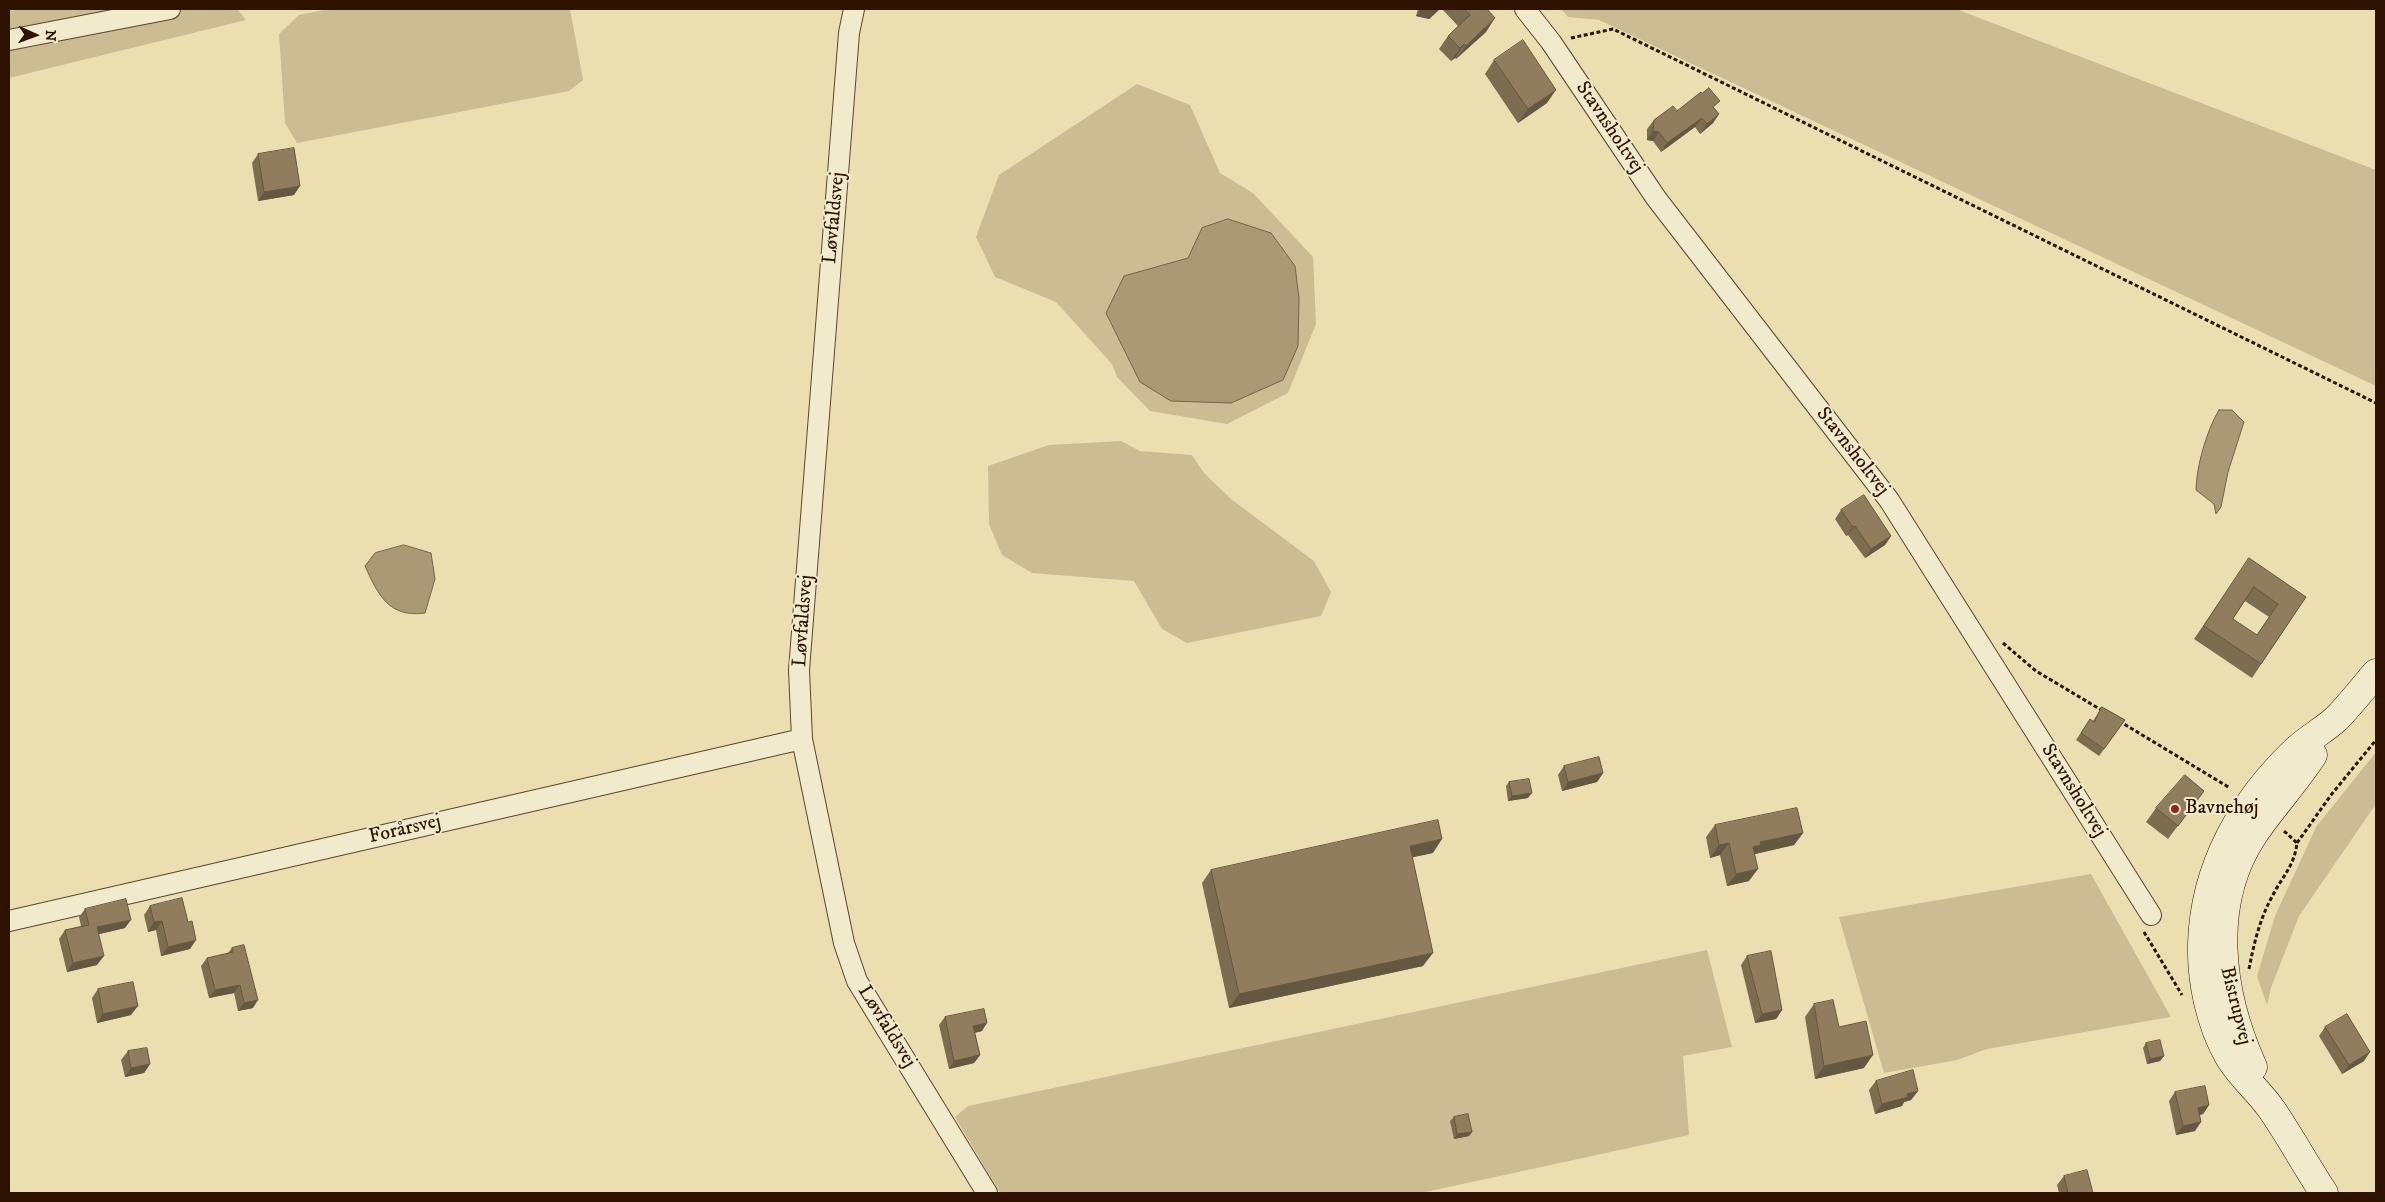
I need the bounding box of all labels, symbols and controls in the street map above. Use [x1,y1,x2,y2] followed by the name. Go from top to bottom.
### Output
[10,10,60,60] north arrow
[41,29,59,42] text: N
[1570,78,1648,178] street label: Stavnsholtvej
[819,171,851,265] street label: Løvfaldsvej
[1810,403,1894,501] street label: Stavnsholtvej
[789,574,819,668] street label: Løvfaldsvej
[2035,740,2111,842] street label: Stavnsholtvej
[2185,797,2259,821] place label: Bavnehøj
[2169,803,2181,815] marker: Bavnehøj
[367,810,443,850] street label: Forårsvej
[2214,964,2256,1048] street label: Bistrupvej
[851,981,921,1073] street label: Løvfaldsvej

